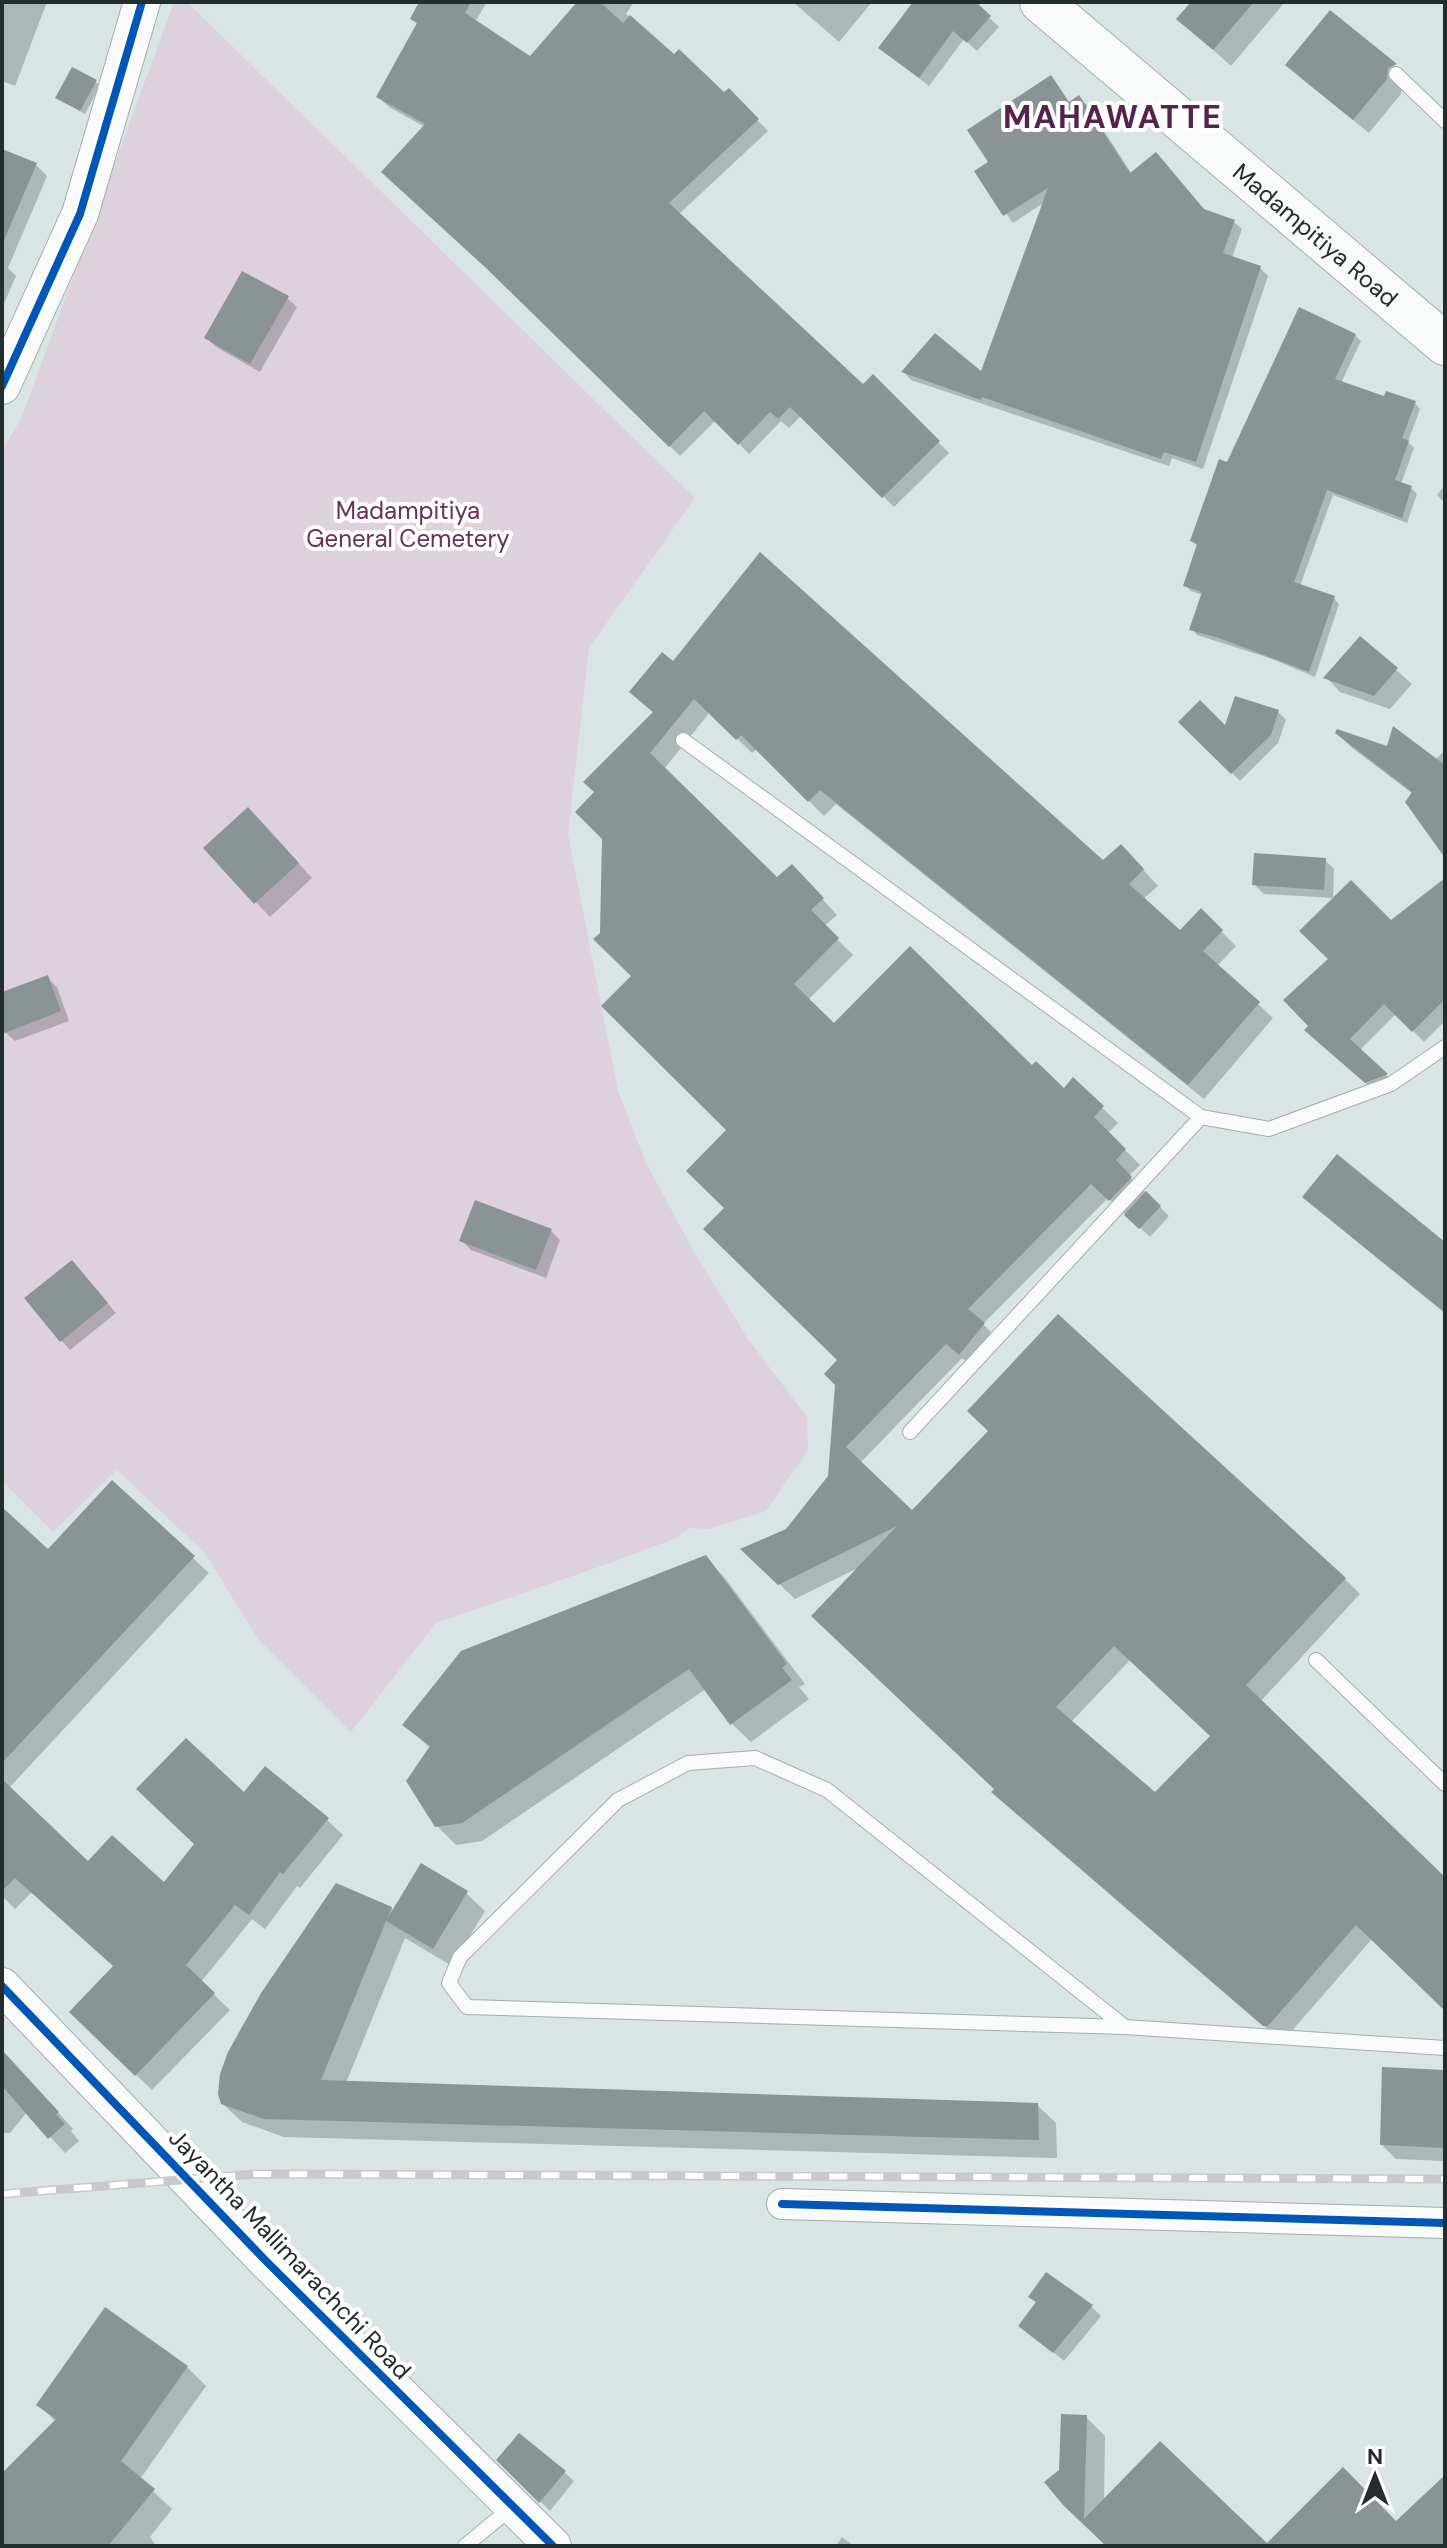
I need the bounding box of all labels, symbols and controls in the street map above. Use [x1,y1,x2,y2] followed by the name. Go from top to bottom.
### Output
[1003,96,1223,138] district label: MAHAWATTE
[1227,156,1405,313] street label: Madampitiya Road
[306,495,510,554] park label: Madampitiya General Cemetery
[162,2122,418,2386] street label: Jayantha Mallimarachchi Road
[1335,2436,1415,2516] north arrow
[1367,2442,1383,2471] text: N

